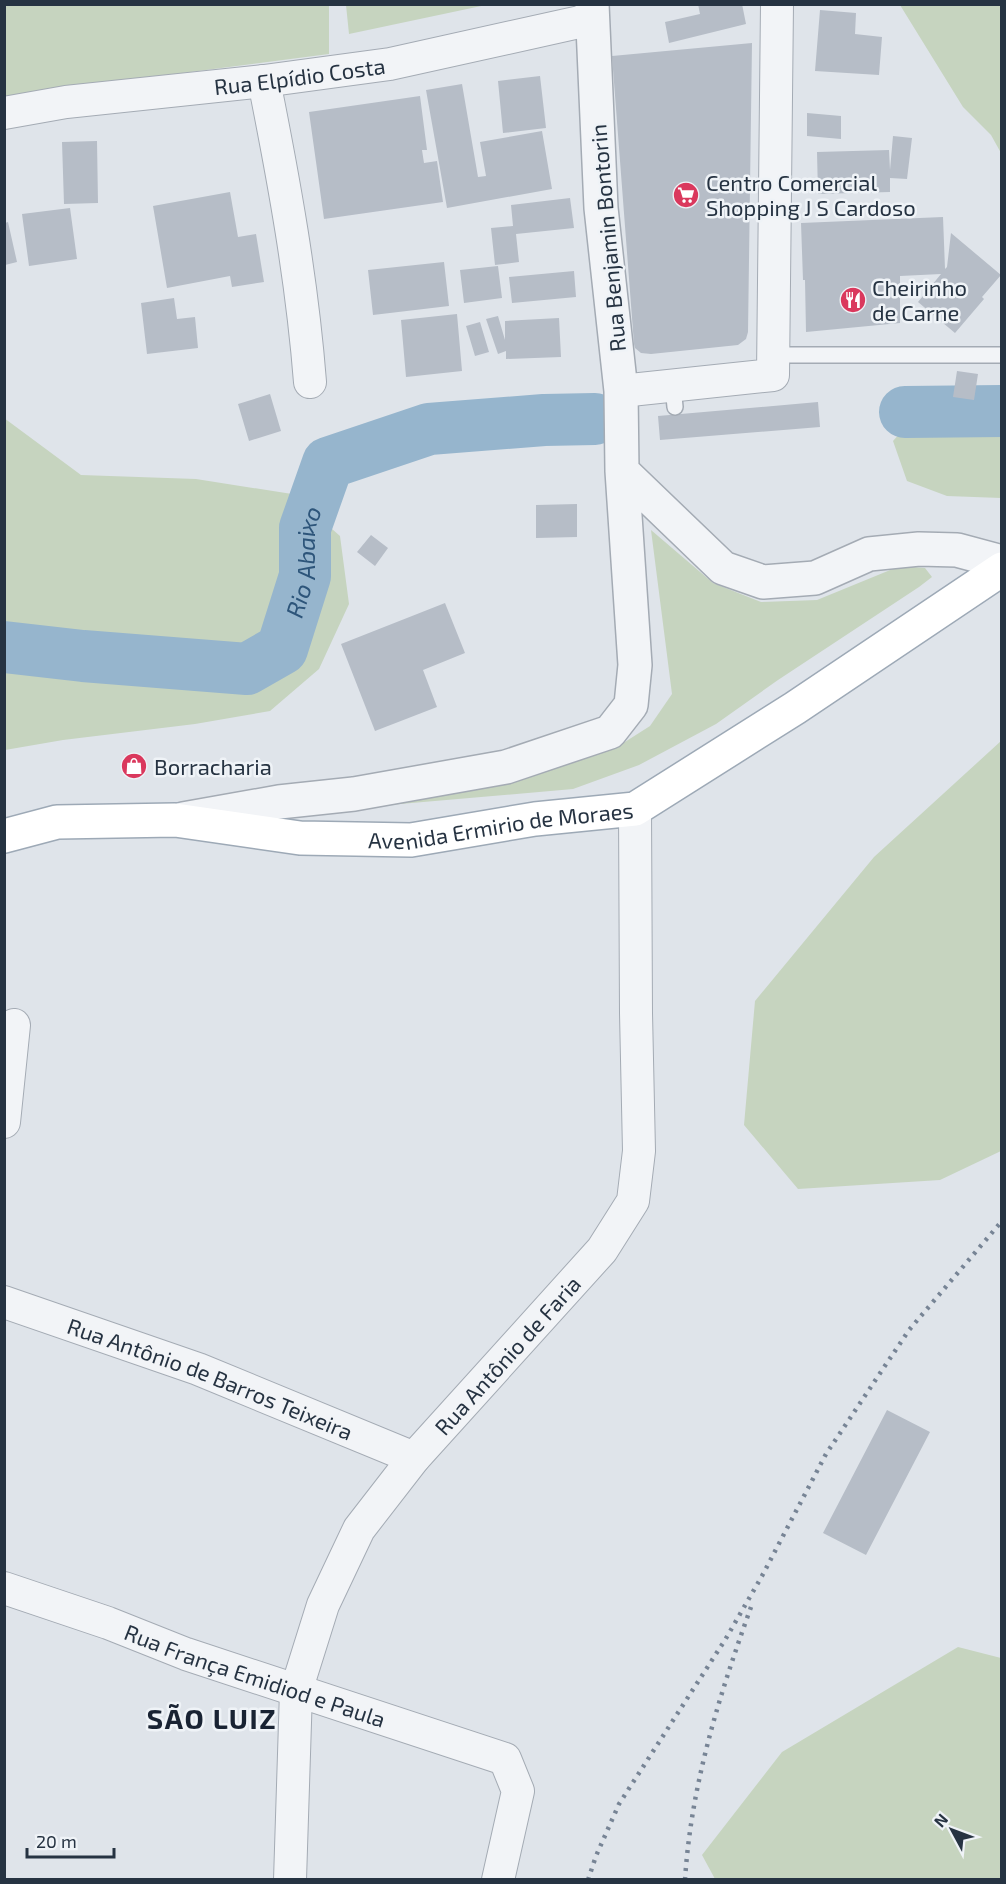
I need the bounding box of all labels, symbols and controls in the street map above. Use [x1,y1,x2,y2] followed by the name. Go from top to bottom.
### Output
[213,52,387,99] street label: Rua Elpídio Costa
[584,123,631,353] street label: Rua Benjamin Bontorin
[706,169,916,220] place label: Centro Comercial Shopping J S Cardoso
[671,180,701,210] supermarket icon: Centro Comercial Shopping J S Cardoso
[872,274,967,325] place label: Cheirinho de Carne
[838,285,868,315] restaurant icon: Cheirinho de Carne
[278,502,326,621] water label: Rio Abaixo
[119,751,149,781] shop icon: Borracharia
[154,753,272,779] place label: Borracharia
[368,796,634,854] street label: Avenida Ermirio de Moraes
[429,1270,585,1440] street label: Rua Antônio de Faria
[64,1312,357,1444] street label: Rua Antônio de Barros Teixeira
[121,1618,389,1732] street label: Rua França Emidiod e Paula
[147,1701,277,1735] district label: SÃO LUIZ
[922,1800,982,1860] north arrow
[929,1809,951,1830] text: N
[27,1821,114,1859] scale bar
[36,1830,77,1852] text: 20 m

